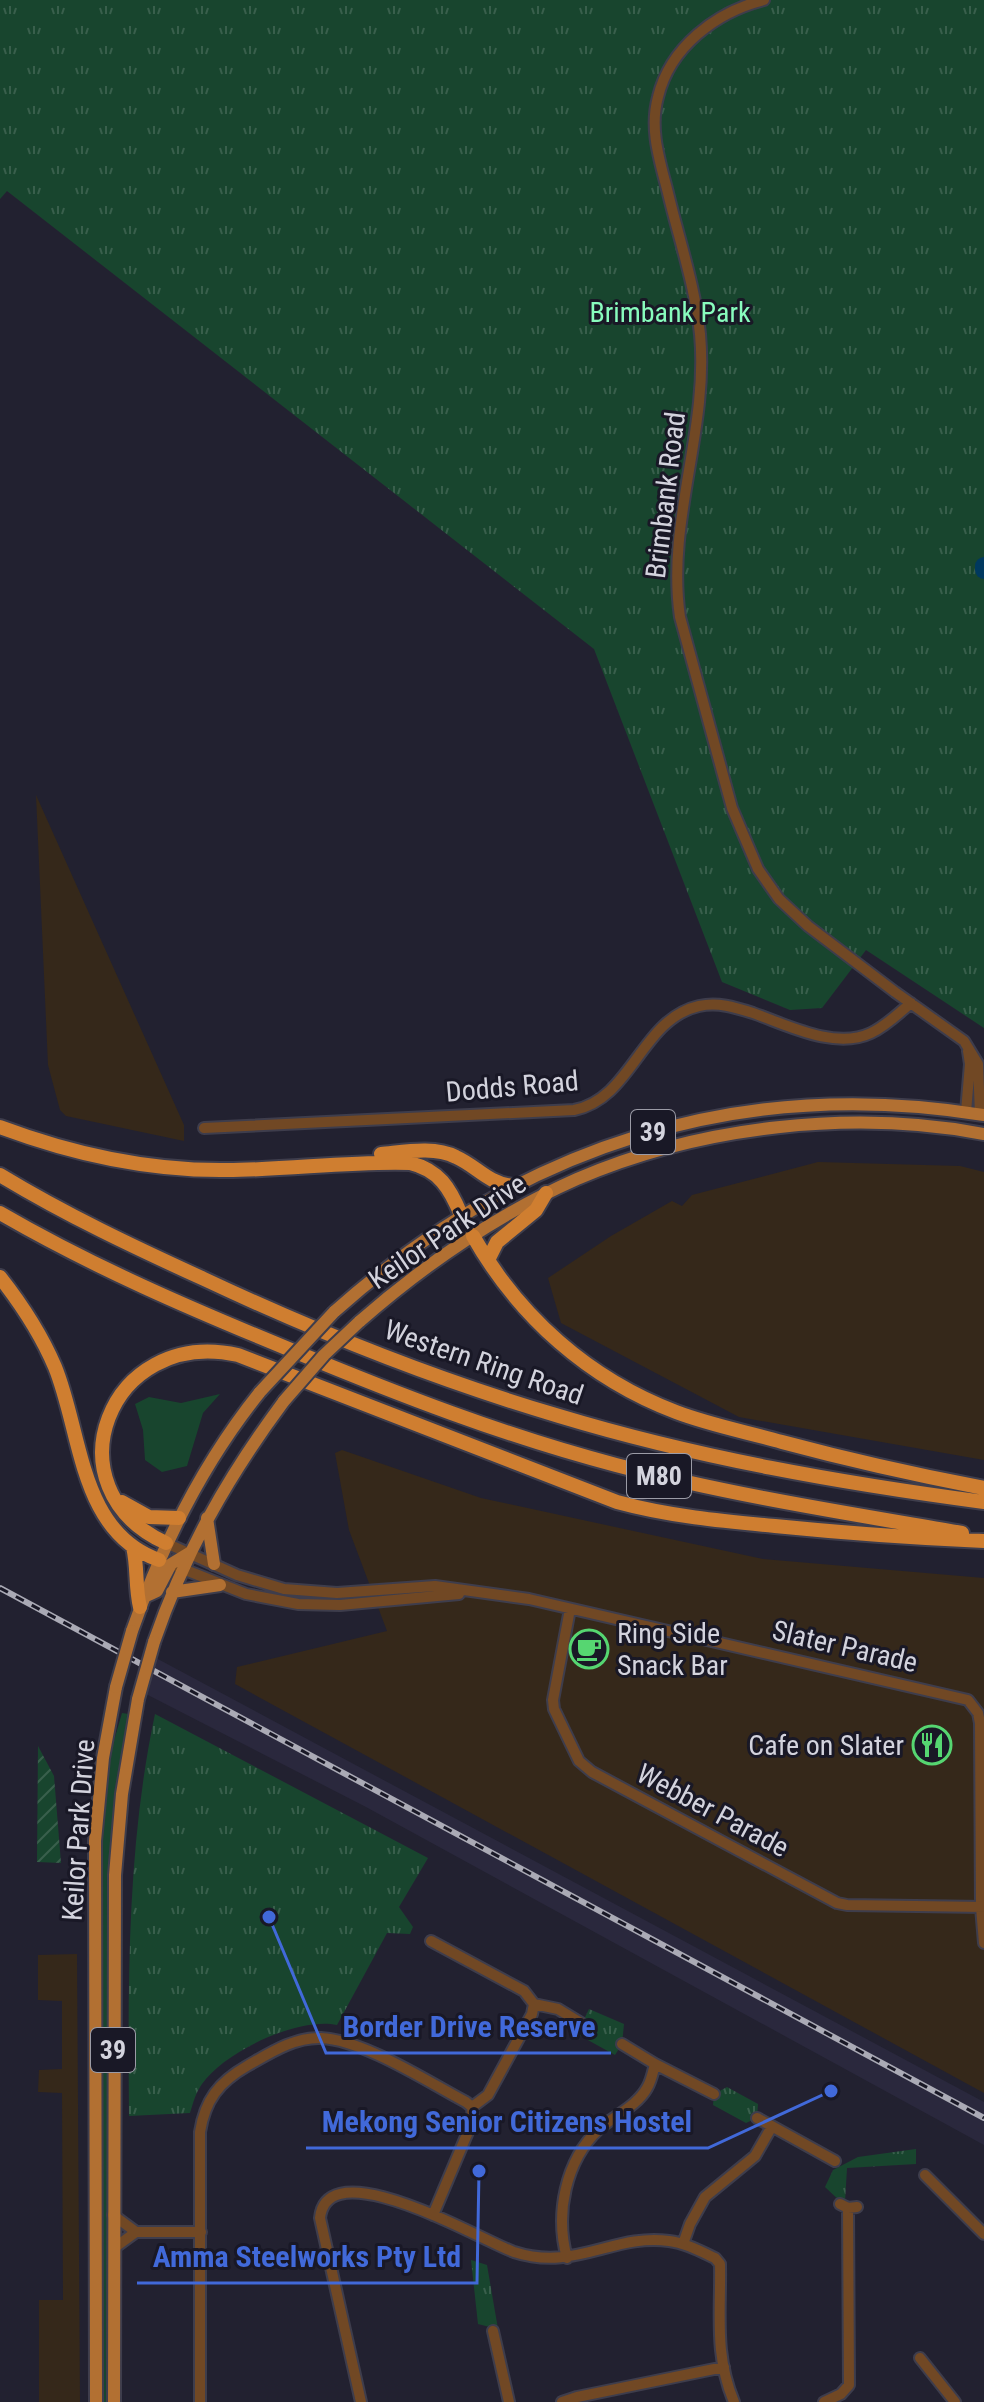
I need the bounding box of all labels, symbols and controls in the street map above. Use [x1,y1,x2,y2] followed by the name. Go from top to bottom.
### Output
[589,296,751,329] park label: Brimbank Park
[639,410,692,580] street label: Brimbank Road
[444,1064,580,1109] street label: Dodds Road
[631,1110,675,1154] road number: 39
[363,1167,532,1296] street label: Keilor Park Drive
[380,1313,588,1412] street label: Western Ring Road
[627,1454,691,1498] road number: M80
[769,1614,921,1679] street label: Slater Parade
[617,1617,728,1682] place label: Ring Side Snack Bar
[568,1628,610,1670] cafe icon: Ring Side Snack Bar
[911,1724,953,1766] restaurant icon: Cafe on Slater
[748,1729,904,1762] place label: Cafe on Slater
[56,1738,101,1922] street label: Keilor Park Drive
[631,1757,794,1864] street label: Webber Parade
[326,1999,611,2053] callout: Border Drive Reserve
[342,2009,596,2044] text: Border Drive Reserve
[91,2028,135,2072] road number: 39
[306,2094,708,2148] callout: Mekong Senior Citizens Hostel
[322,2104,692,2139] text: Mekong Senior Citizens Hostel
[137,2229,477,2283] callout: Amma Steelworks Pty Ltd
[153,2239,461,2274] text: Amma Steelworks Pty Ltd

